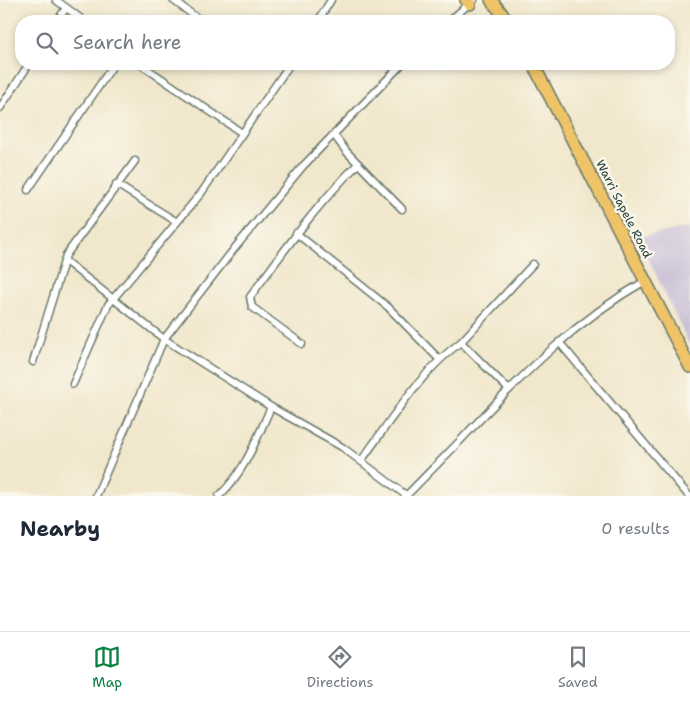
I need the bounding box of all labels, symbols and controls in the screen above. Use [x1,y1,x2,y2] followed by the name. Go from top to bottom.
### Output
[15,15,675,70] search box
[33,29,61,57] icon: search
[73,30,182,55] text: Search here
[592,157,656,261] street label: Warri Sapele Road
[20,515,100,543] text: Nearby
[601,518,670,539] text: 0 results
[92,643,122,691] tab: Map
[307,643,374,691] tab: Directions
[558,643,598,691] tab: Saved

